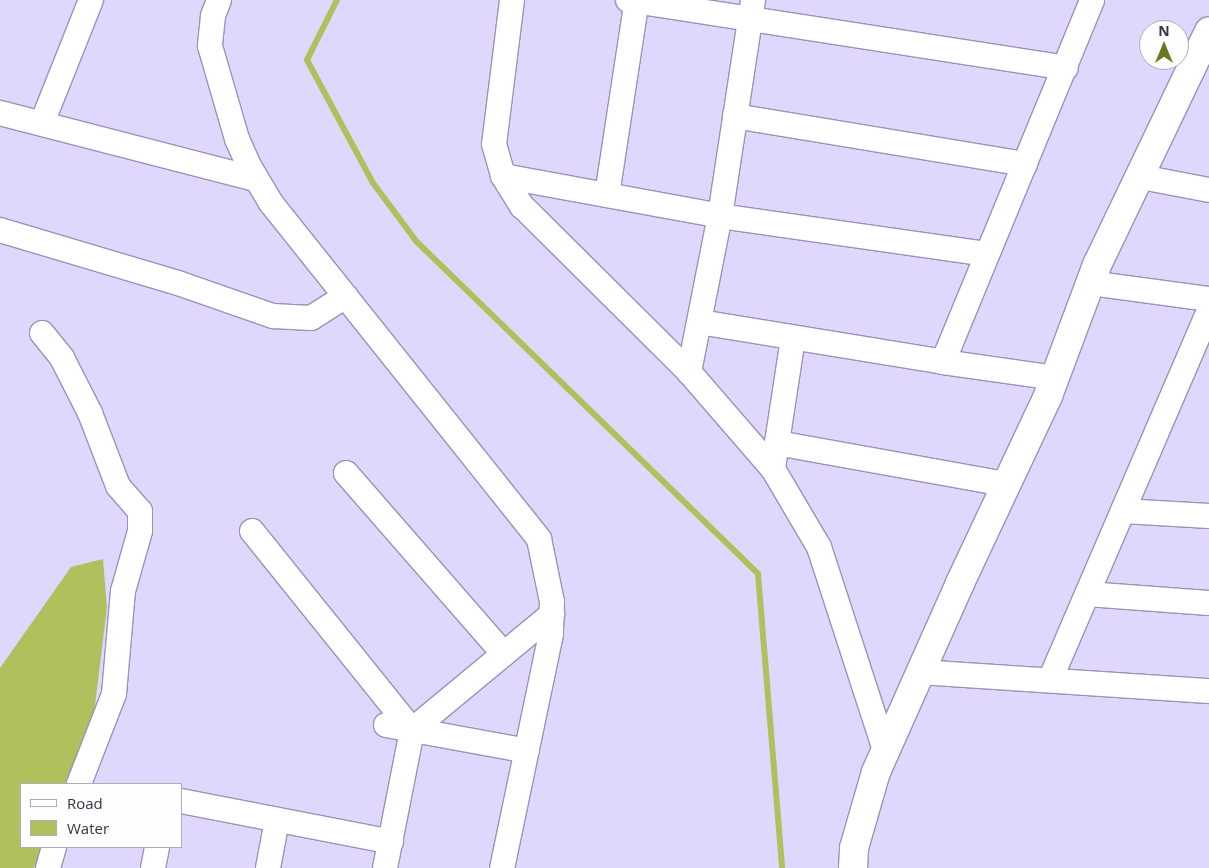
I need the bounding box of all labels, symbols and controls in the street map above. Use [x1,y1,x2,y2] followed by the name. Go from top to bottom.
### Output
[1139,20,1189,70] north arrow
[1158,21,1170,40] text: N
[20,783,182,848] legend
[67,793,103,813] text: Road
[67,818,109,838] text: Water

